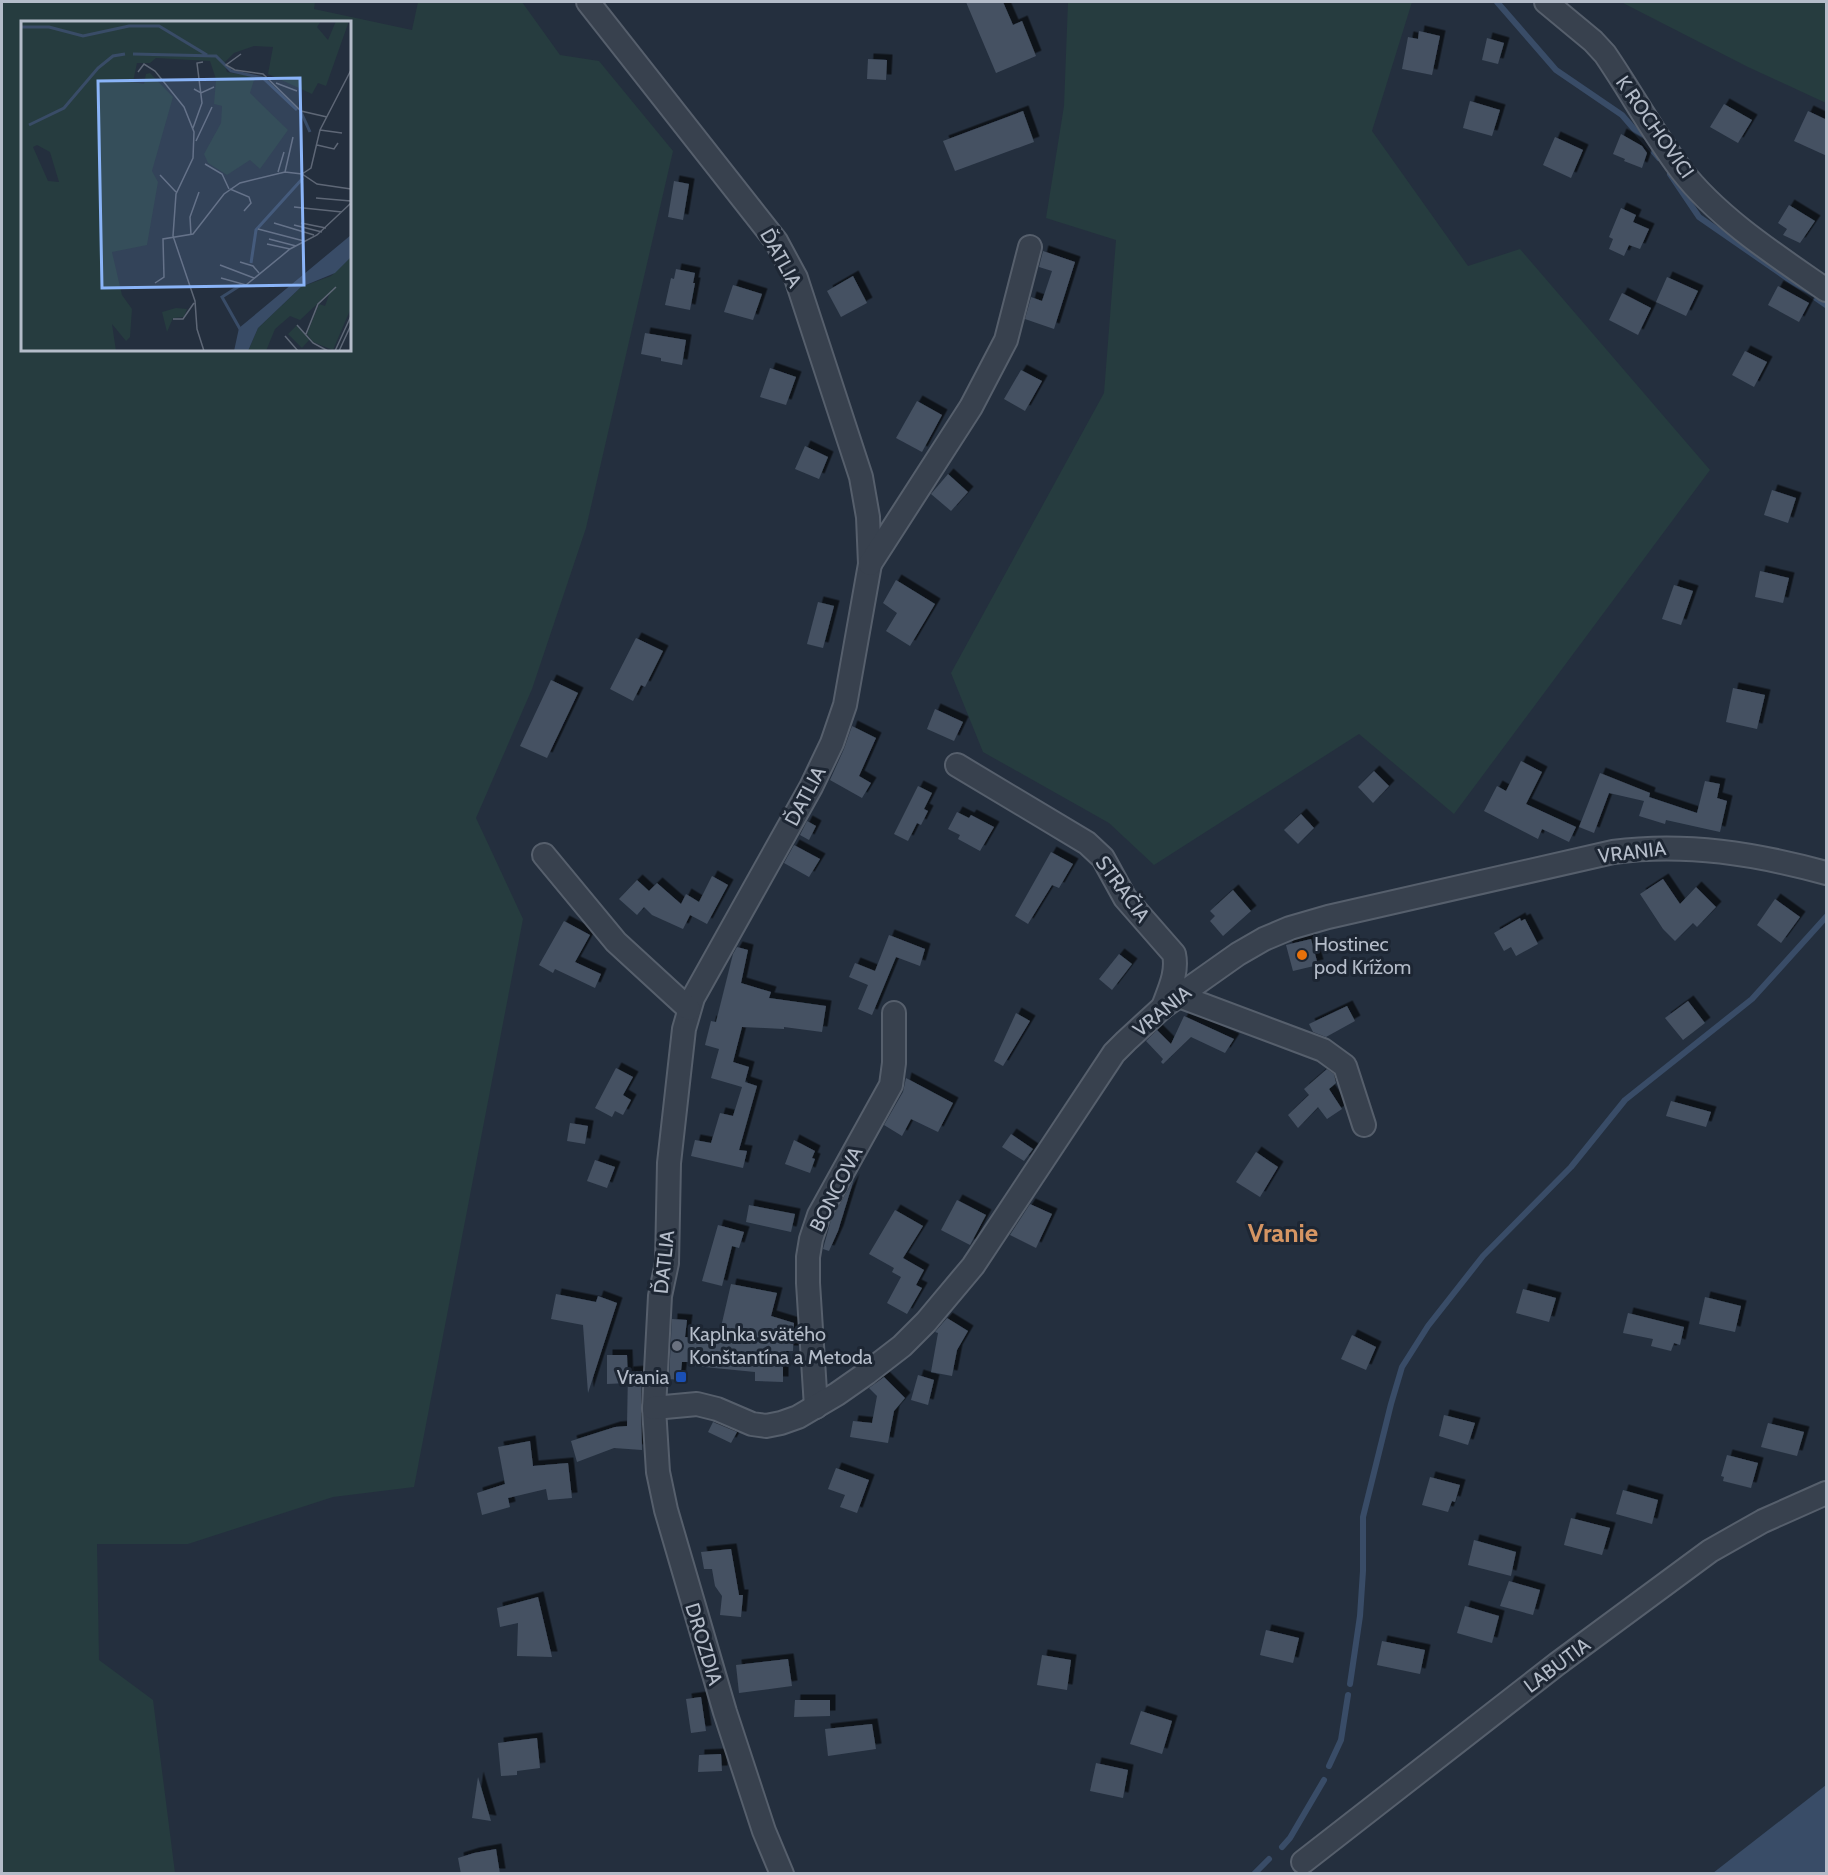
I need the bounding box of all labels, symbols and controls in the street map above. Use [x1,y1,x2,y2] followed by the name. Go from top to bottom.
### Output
[21,21,351,351] inset map
[1611,71,1699,183] street label: K ROCHOVICI
[755,224,807,292] street label: ĎATLIA
[779,762,831,830] street label: ĎATLIA
[1597,836,1668,868] street label: VRANIA
[1091,851,1156,928] street label: STRAČIA
[1314,932,1411,979] place label: Hostinec pod Krížom
[1295,948,1309,962] marker: Hostinec pod Krížom
[1128,980,1197,1042] street label: VRANIA
[804,1142,868,1236] street label: BONCOVA
[1248,1217,1318,1249] district label: Vranie
[649,1228,679,1295] street label: ĎATLIA
[689,1322,873,1369] place label: Kaplnka svätého Konštantína a Metoda
[670,1339,684,1353] marker: Kaplnka svätého Konštantína a Metoda
[617,1365,669,1389] place label: Vrania
[674,1370,688,1384] marker: Vrania
[680,1600,728,1689] street label: DROZDIA
[1519,1632,1595,1698] street label: LABUTIA

